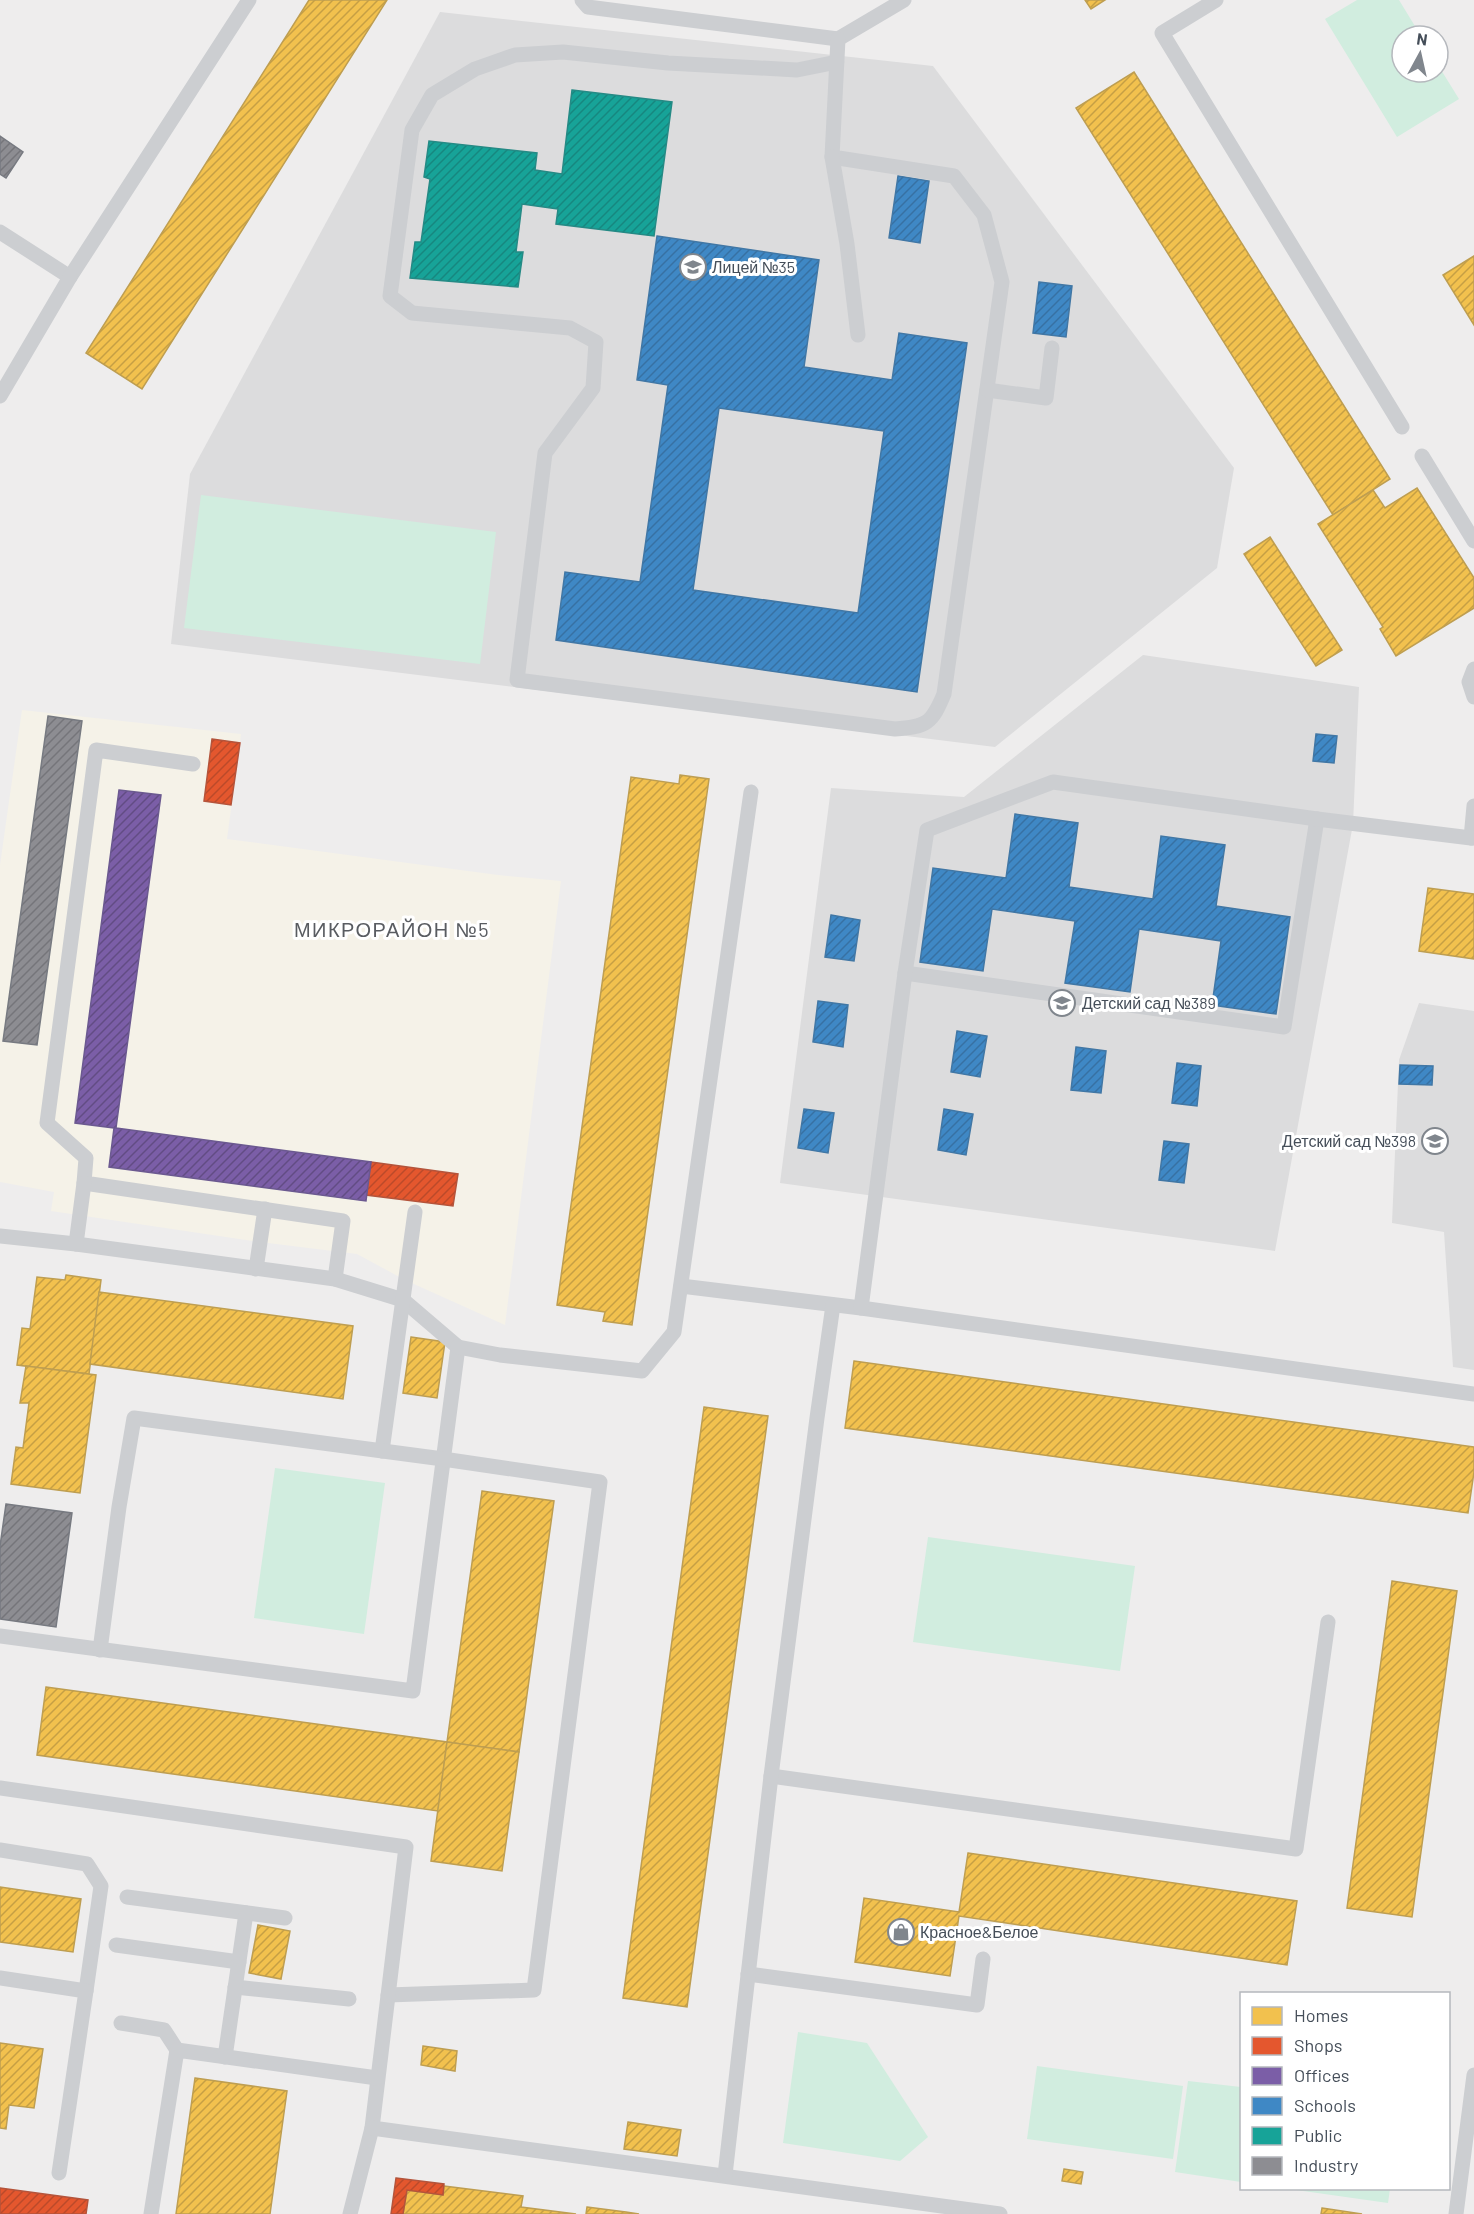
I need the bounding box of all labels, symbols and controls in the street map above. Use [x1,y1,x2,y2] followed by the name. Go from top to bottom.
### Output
[1390,24,1450,84] north arrow
[1416,29,1429,49] text: N
[678,252,708,282] school or university icon: Лицей №35
[712,257,795,276] place label: Лицей №35
[294,917,490,941] district label: МИКРОРАЙОН №5
[1047,988,1077,1018] school or university icon: Детский сад №389
[1082,993,1216,1012] place label: Детский сад №389
[1420,1126,1450,1156] school or university icon: Детский сад №398
[1282,1131,1416,1150] place label: Детский сад №398
[886,1917,916,1947] shop icon: Красное&Белое
[920,1922,1039,1941] place label: Красное&Белое
[1240,1992,1450,2190] legend
[1294,2004,1348,2026] text: Homes
[1294,2034,1343,2056] text: Shops
[1294,2064,1350,2086] text: Offices
[1294,2094,1356,2116] text: Schools
[1294,2124,1342,2146] text: Public
[1294,2154,1358,2176] text: Industry

